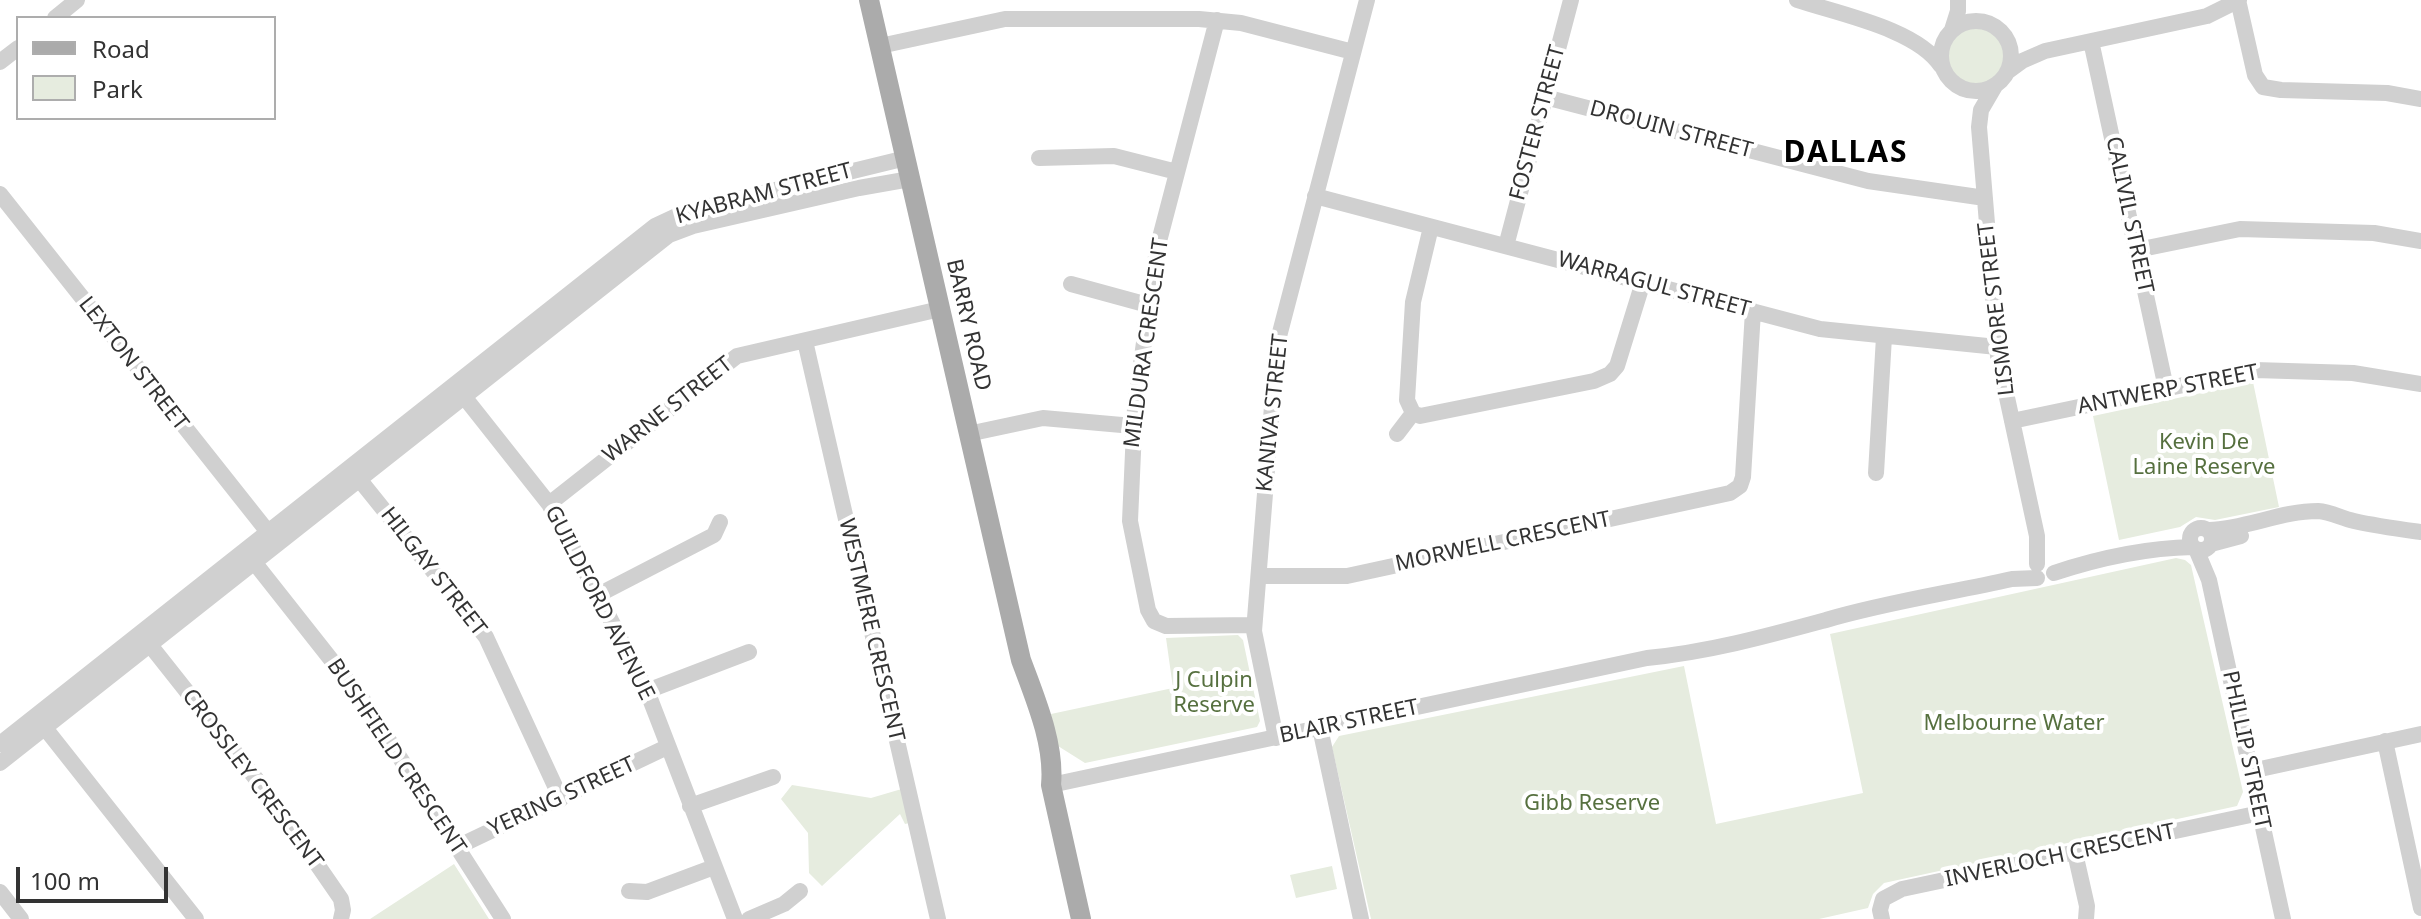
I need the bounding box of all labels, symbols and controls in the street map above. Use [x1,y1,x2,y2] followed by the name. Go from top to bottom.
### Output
[16,16,276,120] legend
[92,32,150,65] text: Road
[1505,43,1571,203] street label: FOSTER STREET
[92,72,143,105] text: Park
[1587,96,1755,164] street label: DROUIN STREET
[2100,134,2158,296] street label: CALIVIL STREET
[1784,135,1908,171] district label: DALLAS
[673,158,855,230] street label: KYABRAM STREET
[1973,221,2021,397] street label: LISMORE STREET
[1119,236,1175,450] street label: MILDURA CRESCENT
[1555,247,1753,323] street label: WARRAGUL STREET
[940,257,996,393] street label: BARRY ROAD
[72,292,194,436] street label: LEXTON STREET
[1252,333,1294,493] street label: KANIVA STREET
[598,351,738,469] street label: WARNE STREET
[2076,360,2260,420] street label: ANTWERP STREET
[2133,430,2275,482] park label: Kevin De Laine Reserve
[538,501,660,705] street label: GUILDFORD AVENUE
[374,502,492,642] street label: HILGAY STREET
[1393,506,1613,578] street label: MORWELL CRESCENT
[833,516,909,744] street label: WESTMERE CRESCENT
[321,654,471,860] street label: BUSHFIELD CRESCENT
[1173,668,1255,720] park label: J Culpin Reserve
[2216,668,2276,832] street label: PHILLIP STREET
[176,684,328,874] street label: CROSSLEY CRESCENT
[1277,694,1421,750] street label: BLAIR STREET
[1923,711,2105,737] park label: Melbourne Water
[484,751,640,843] street label: YERING STREET
[1524,791,1660,817] park label: Gibb Reserve
[1943,819,2177,893] street label: INVERLOCH CRESCENT
[20,851,172,901] scale bar
[30,864,100,897] text: 100 m

